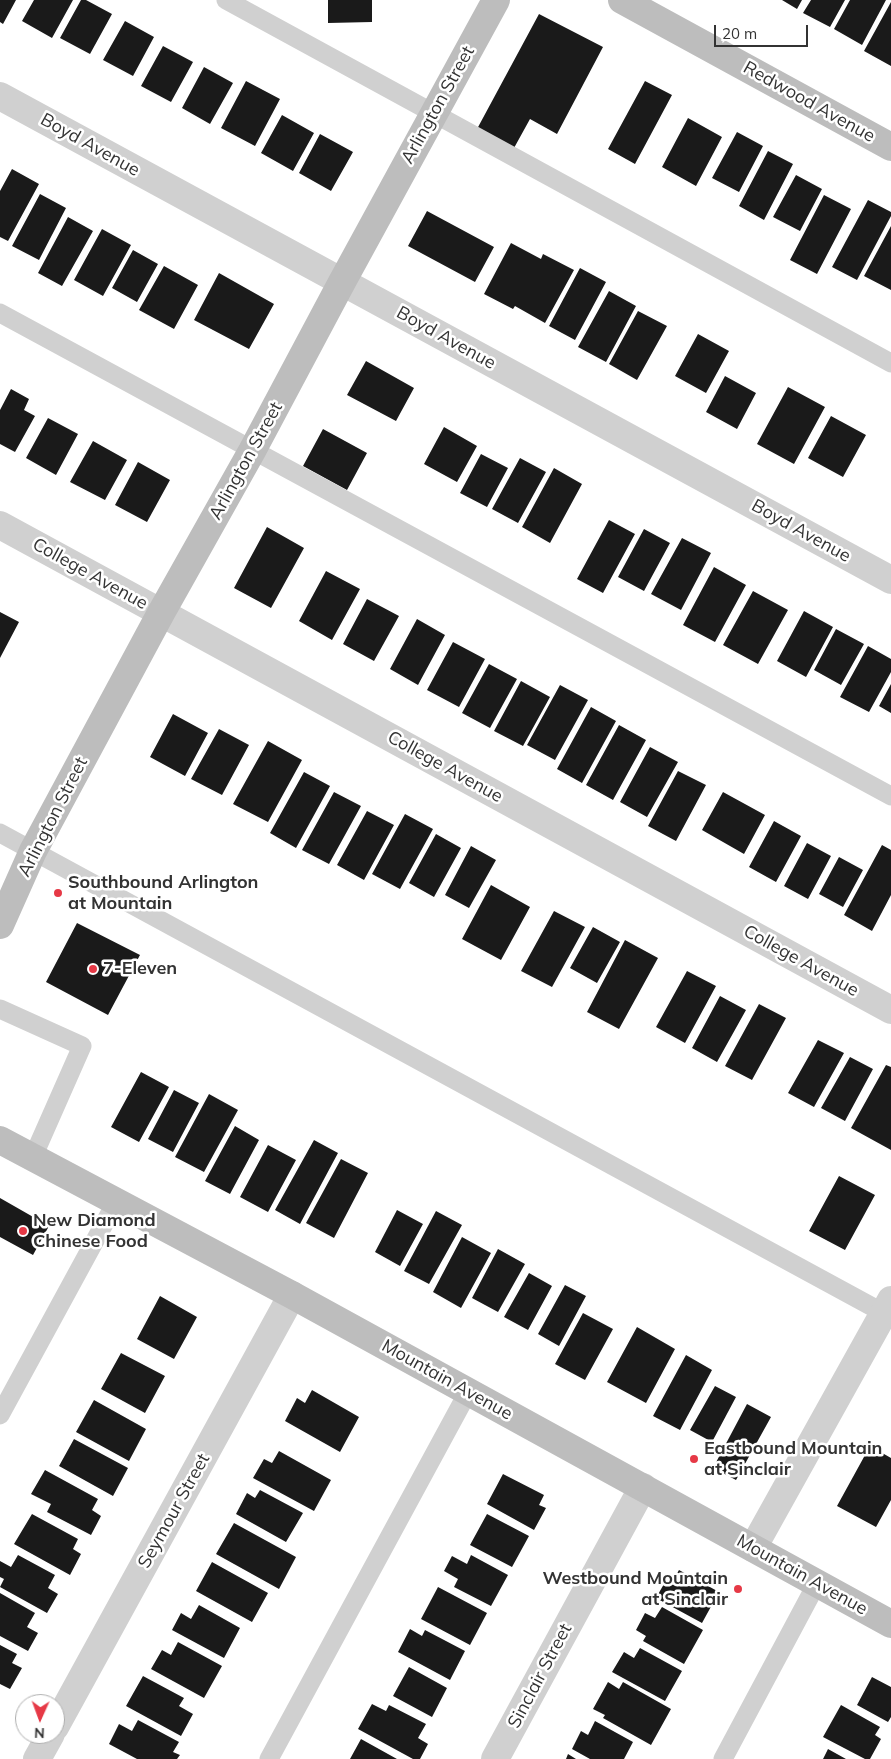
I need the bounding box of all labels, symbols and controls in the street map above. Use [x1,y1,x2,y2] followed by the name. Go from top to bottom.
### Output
[716,15,810,47] scale bar
[722,24,757,43] text: 20 m
[397,42,479,168] street label: Arlington Street
[739,57,879,147] street label: Redwood Avenue
[37,109,143,181] street label: Boyd Avenue
[393,302,499,374] street label: Boyd Avenue
[205,398,287,524] street label: Arlington Street
[748,495,854,567] street label: Boyd Avenue
[29,533,151,615] street label: College Avenue
[384,726,506,808] street label: College Avenue
[14,754,92,880] street label: Arlington Street
[68,872,258,914] place label: Southbound Arlington at Mountain
[52,887,64,899] marker: Southbound Arlington at Mountain
[740,920,862,1002] street label: College Avenue
[103,958,177,980] place label: 7-Eleven
[87,963,99,975] marker: 7-Eleven
[33,1210,156,1252] place label: New Diamond Chinese Food
[17,1225,29,1237] marker: New Diamond Chinese Food
[378,1335,516,1425] street label: Mountain Avenue
[704,1438,882,1480] place label: Eastbound Mountain at Sinclair
[134,1450,214,1572] street label: Seymour Street
[688,1453,700,1465] marker: Eastbound Mountain at Sinclair
[733,1530,871,1620] street label: Mountain Avenue
[542,1568,728,1610] place label: Westbound Mountain at Sinclair
[732,1583,744,1595] marker: Westbound Mountain at Sinclair
[503,1620,577,1732] street label: Sinclair Street
[15,1694,65,1744] north arrow
[34,1724,45,1742] text: N

